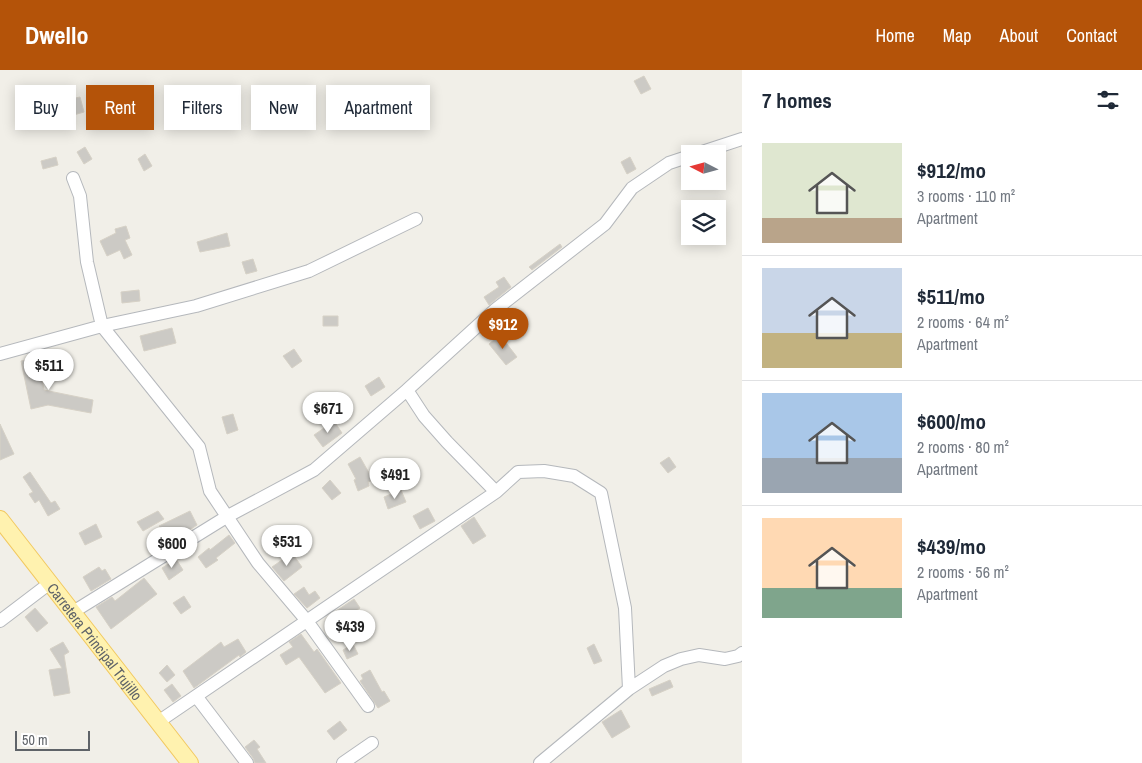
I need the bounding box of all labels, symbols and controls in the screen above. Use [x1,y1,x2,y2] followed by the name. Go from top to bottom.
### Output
[25,19,88,51] text: Dwello
[875,23,915,48] text: Home
[943,23,972,48] text: Map
[1000,23,1038,48] text: About
[1066,23,1117,48] text: Contact
[15,85,76,130] chip: Buy
[86,85,154,130] chip: Rent
[164,85,241,130] chip: Filters
[251,85,316,130] chip: New
[326,85,430,130] chip: Apartment
[762,86,832,115] text: 7 homes
[1094,86,1122,114] icon: filters
[681,145,726,190] north arrow
[681,145,726,245] map controls
[917,156,986,185] text: $912/mo
[802,163,862,223] icon: home
[917,185,1015,207] text: 3 rooms · 110 m²
[681,200,726,245] button: layers
[917,207,978,229] text: Apartment
[917,282,985,311] text: $511/mo
[802,288,862,348] icon: home
[473,308,533,350] pin: $912
[917,311,1009,333] text: 2 rooms · 64 m²
[488,313,518,335] text: $912
[917,333,978,355] text: Apartment
[19,348,79,391] pin: $511
[35,354,63,376] text: $511
[298,392,358,434] pin: $671
[313,397,343,419] text: $671
[917,407,986,436] text: $600/mo
[802,413,862,473] icon: home
[917,436,1009,458] text: 2 rooms · 80 m²
[365,458,425,500] pin: $491
[917,458,978,480] text: Apartment
[380,463,410,485] text: $491
[257,524,317,567] pin: $531
[142,526,202,569] pin: $600
[272,530,302,552] text: $531
[157,532,187,554] text: $600
[917,532,986,561] text: $439/mo
[802,538,862,598] icon: home
[917,561,1009,583] text: 2 rooms · 56 m²
[43,578,148,705] street label: Carretera Principal Trujillo
[917,583,978,605] text: Apartment
[320,610,380,652] pin: $439
[335,615,365,637] text: $439
[15,728,90,751] scale bar
[22,731,48,749] text: 50 m

